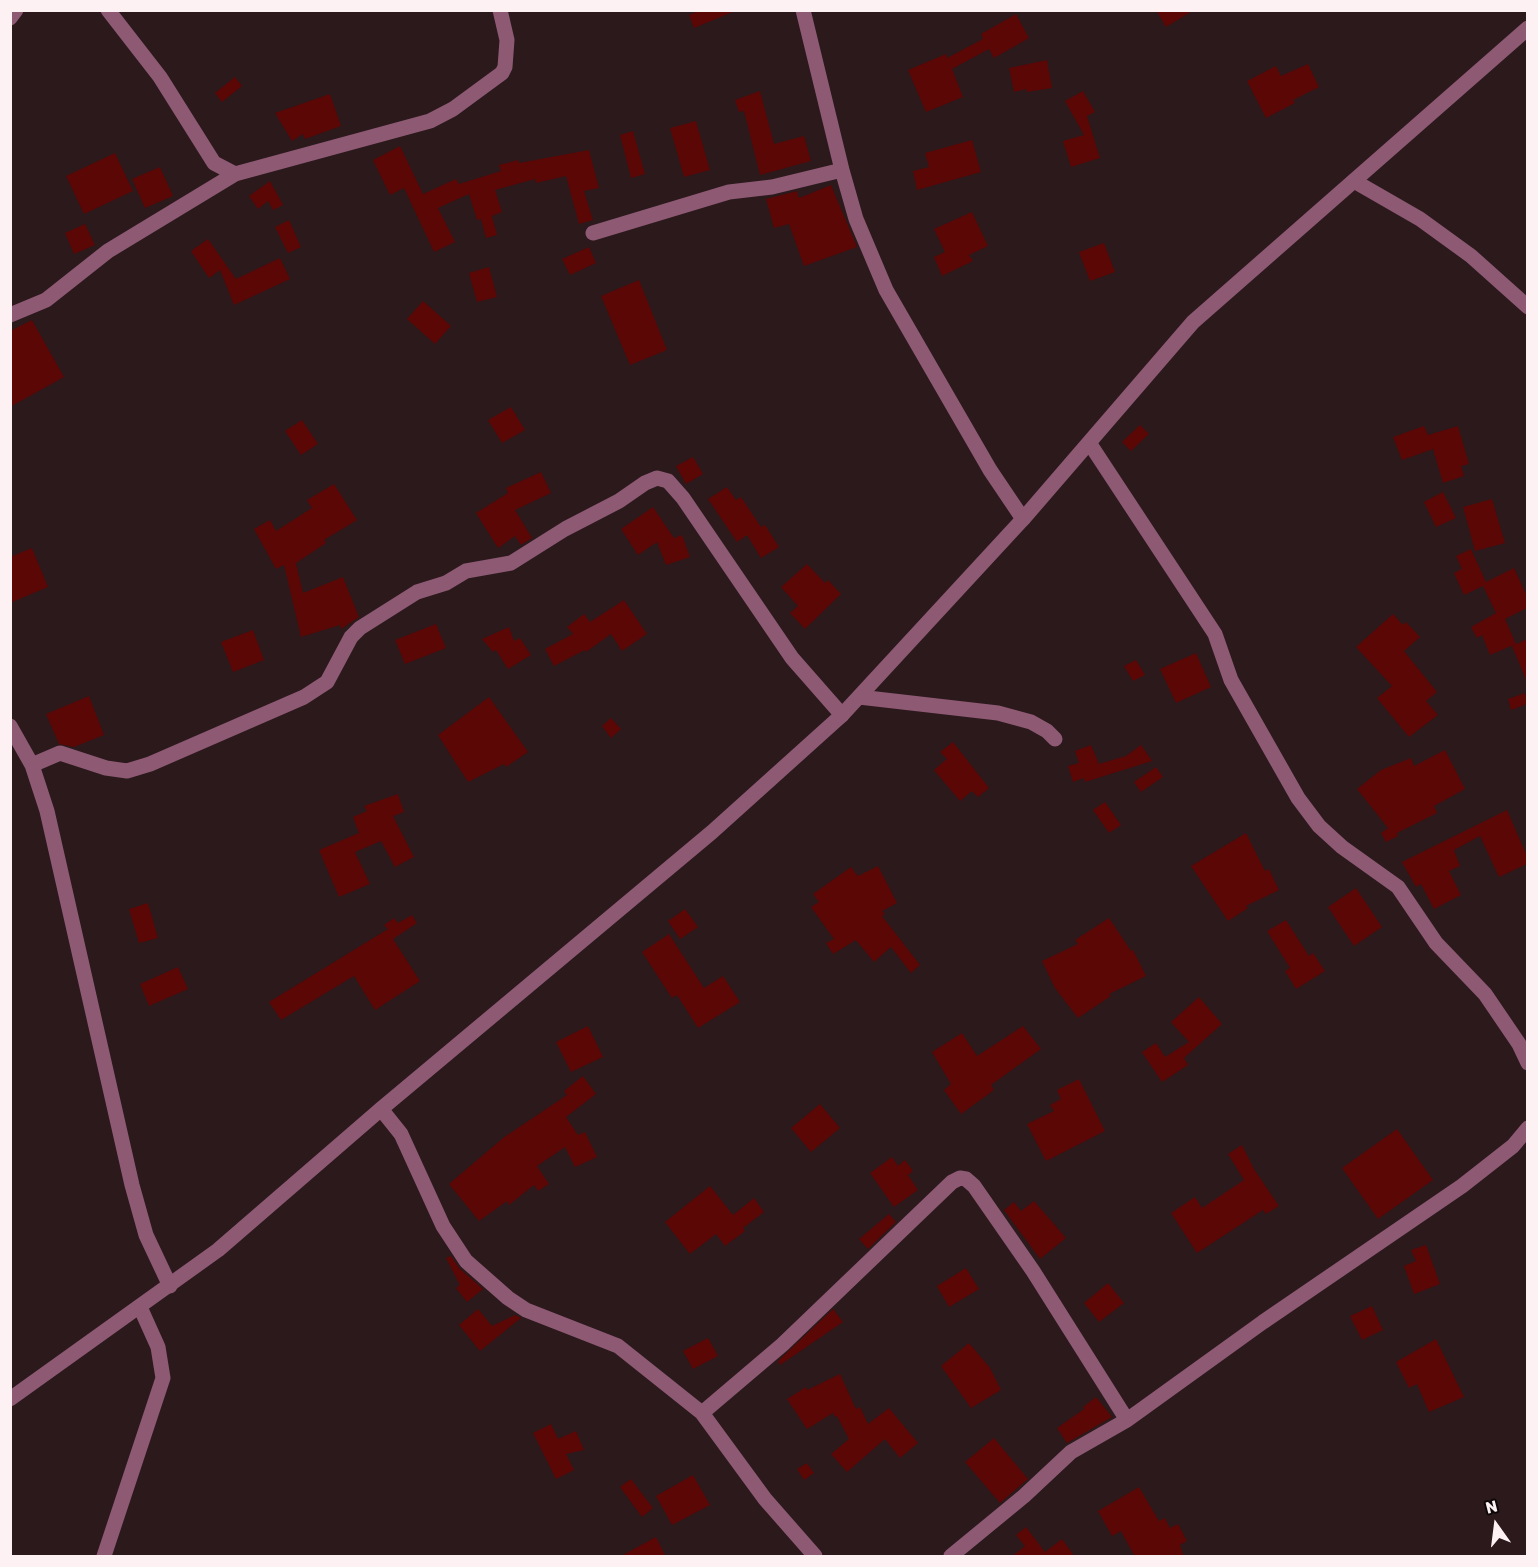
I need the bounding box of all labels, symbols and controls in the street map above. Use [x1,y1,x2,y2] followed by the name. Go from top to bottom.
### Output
[1466,1495,1526,1555] north arrow
[1484,1496,1499,1518] text: N

